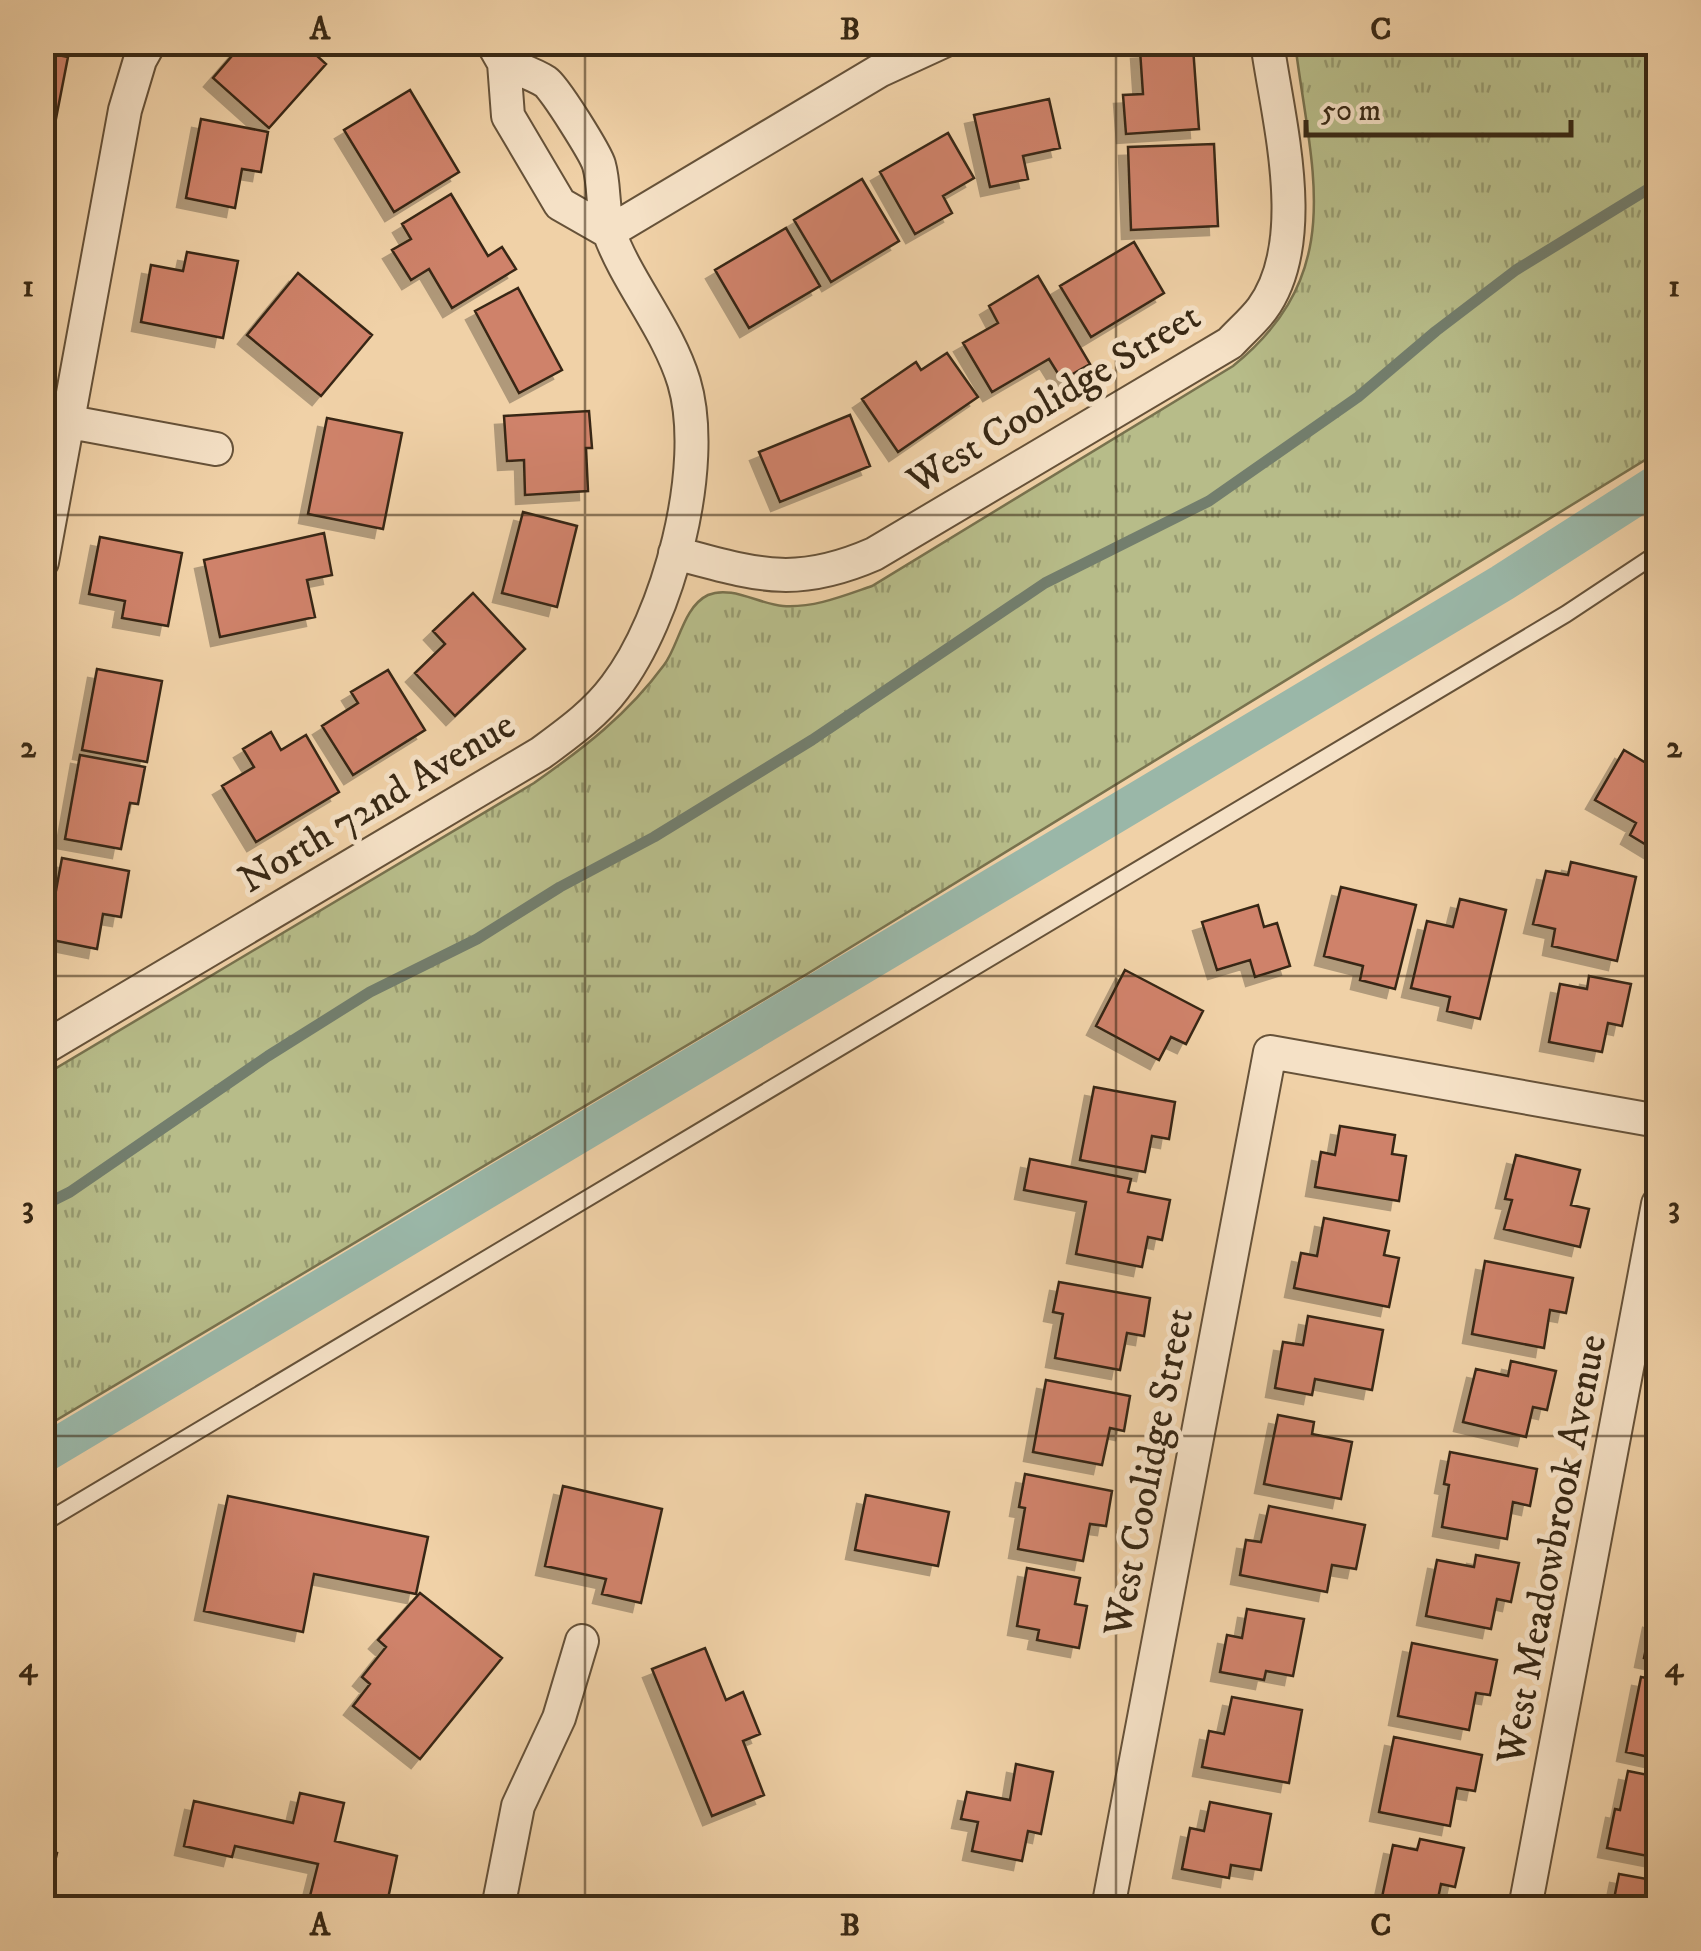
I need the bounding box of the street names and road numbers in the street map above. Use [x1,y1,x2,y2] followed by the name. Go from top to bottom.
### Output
[898,292,1210,507] street label: West Coolidge Street
[230,701,525,906] street label: North 72nd Avenue
[1093,1304,1206,1642] street label: West Coolidge Street
[1487,1331,1619,1770] street label: West Meadowbrook Avenue

